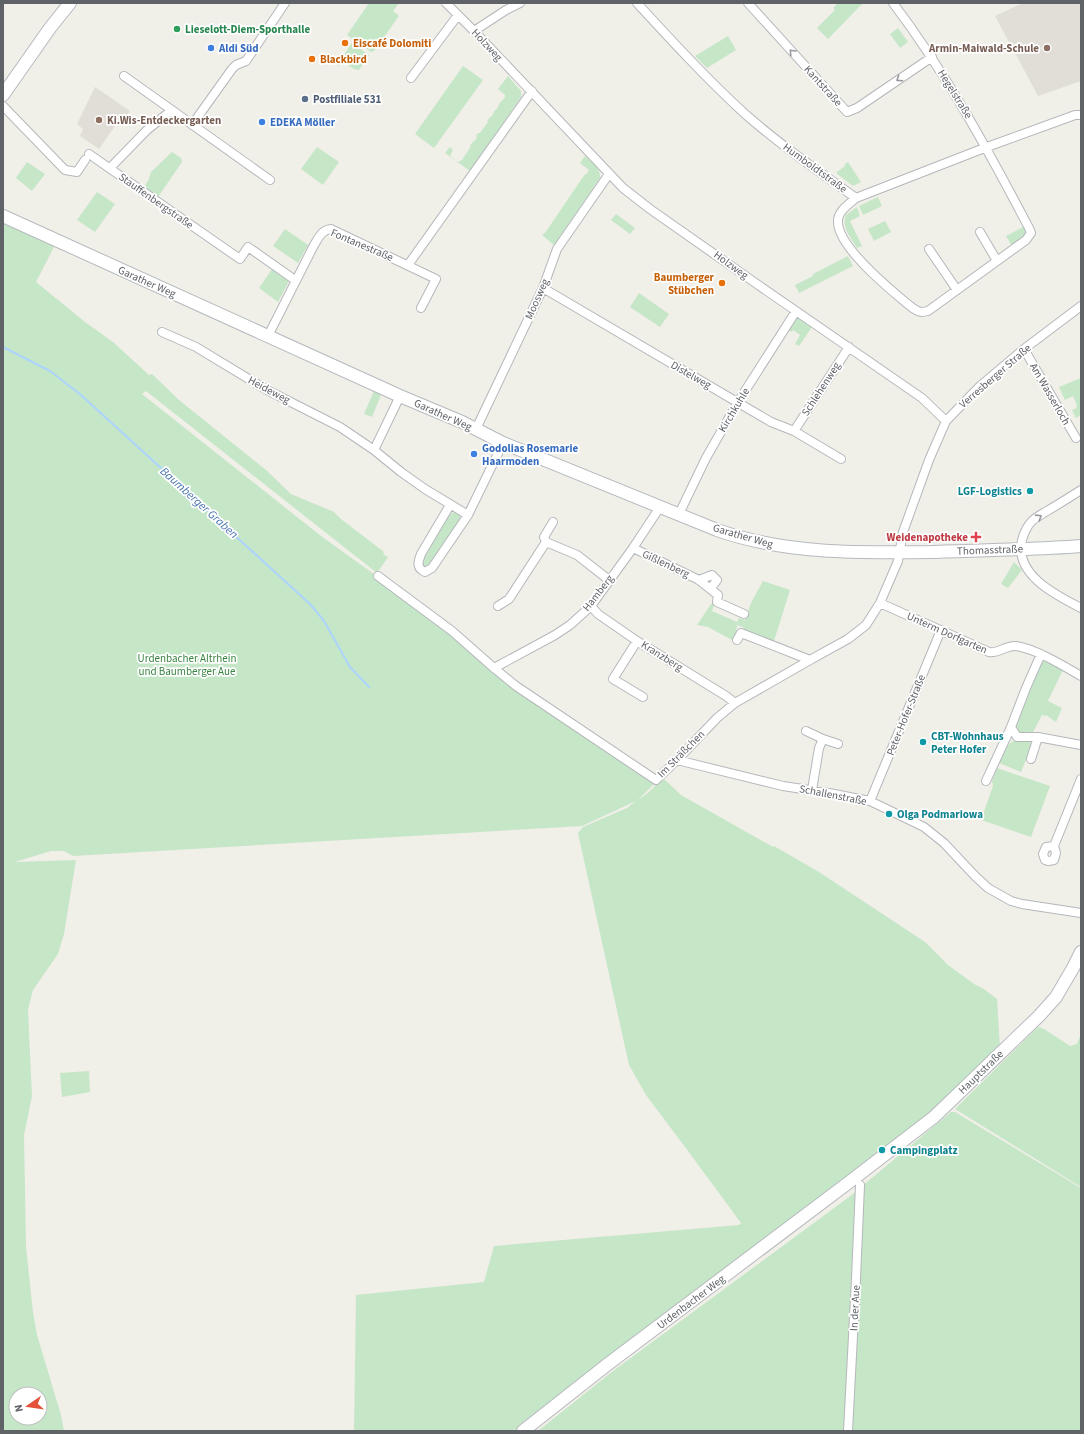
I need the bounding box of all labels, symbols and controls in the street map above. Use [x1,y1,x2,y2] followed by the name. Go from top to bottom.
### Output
[185,22,310,37] place label: Lieselott-Diem-Sporthalle
[172,24,182,34] marker: Lieselott-Diem-Sporthalle
[468,25,506,65] street label: Holzweg
[353,36,431,51] place label: Eiscafé Dolomiti
[340,38,350,48] marker: Eiscafé Dolomiti
[218,41,259,56] place label: Aldi Süd
[928,41,1039,56] place label: Armin-Maiwald-Schule
[206,43,216,53] marker: Aldi Süd
[1042,43,1052,53] marker: Armin-Maiwald-Schule
[789,49,797,57] one-way arrow
[320,52,367,67] place label: Blackbird
[307,54,317,64] marker: Blackbird
[801,62,846,110] street label: Kantstraße
[934,67,976,122] street label: Hegelstraße
[897,74,904,81] one-way arrow
[313,92,381,107] place label: Postfiliale 531
[300,94,310,104] marker: Postfiliale 531
[107,113,221,128] place label: Ki.Wis-Entdeckergarten
[94,115,104,125] marker: Ki.Wis-Entdeckergarten
[270,115,336,130] place label: EDEKA Möller
[257,117,267,127] marker: EDEKA Möller
[780,140,851,197] street label: Humboldtstraße
[116,170,197,233] street label: Stauffenbergstraße
[328,225,396,265] street label: Fontanestraße
[711,247,752,283] street label: Holzweg
[116,263,179,302] street label: Garather Weg
[654,270,715,298] place label: Baumberger Stübchen
[521,276,553,322] street label: Moosweg
[717,278,727,288] marker: Baumberger Stübchen
[956,340,1035,411] street label: Verresberger Straße
[668,357,714,393] street label: Distelweg
[798,359,844,419] street label: Schlehenweg
[1026,360,1074,428] street label: Am Wasserloch
[245,373,293,408] street label: Heideweg
[715,385,753,435] street label: Kirchkuhle
[412,396,475,435] street label: Garather Weg
[482,441,578,469] place label: Godolias Rosemarie Haarmoden
[469,449,479,459] marker: Godolias Rosemarie Haarmoden
[156,463,242,543] water label: Baumberger Graben
[958,484,1022,499] place label: LGF-Logistics
[1025,486,1035,496] marker: LGF-Logistics
[1034,514,1041,521] one-way arrow
[711,520,775,552] street label: Garather Weg
[887,530,968,545] place label: Weidenapotheke
[971,532,981,542] marker: Weidenapotheke
[957,541,1024,559] street label: Thomasstraße
[640,546,693,582] street label: Gißlenberg
[579,571,617,614] street label: Hamberg
[904,609,990,657] street label: Unterm Dorfgarten
[638,637,686,675] street label: Kranzberg
[138,651,236,679] park label: Urdenbacher Altrhein und Baumberger Aue
[883,672,929,758] street label: Peter-Hofer-Straße
[654,727,708,781] street label: Im Sträßchen
[931,729,1004,757] place label: CBT-Wohnhaus Peter Hofer
[918,737,928,747] marker: CBT-Wohnhaus Peter Hofer
[798,781,869,809] street label: Schallenstraße
[897,807,983,822] place label: Olga Podmariowa
[884,809,894,819] marker: Olga Podmariowa
[955,1046,1007,1097] street label: Hauptstraße
[890,1143,957,1158] place label: Campingplatz
[877,1145,887,1155] marker: Campingplatz
[654,1271,729,1333] street label: Urdenbacher Weg
[846,1284,864,1331] street label: In der Aue
[8,1386,48,1426] north arrow
[11,1403,27,1413] text: N

